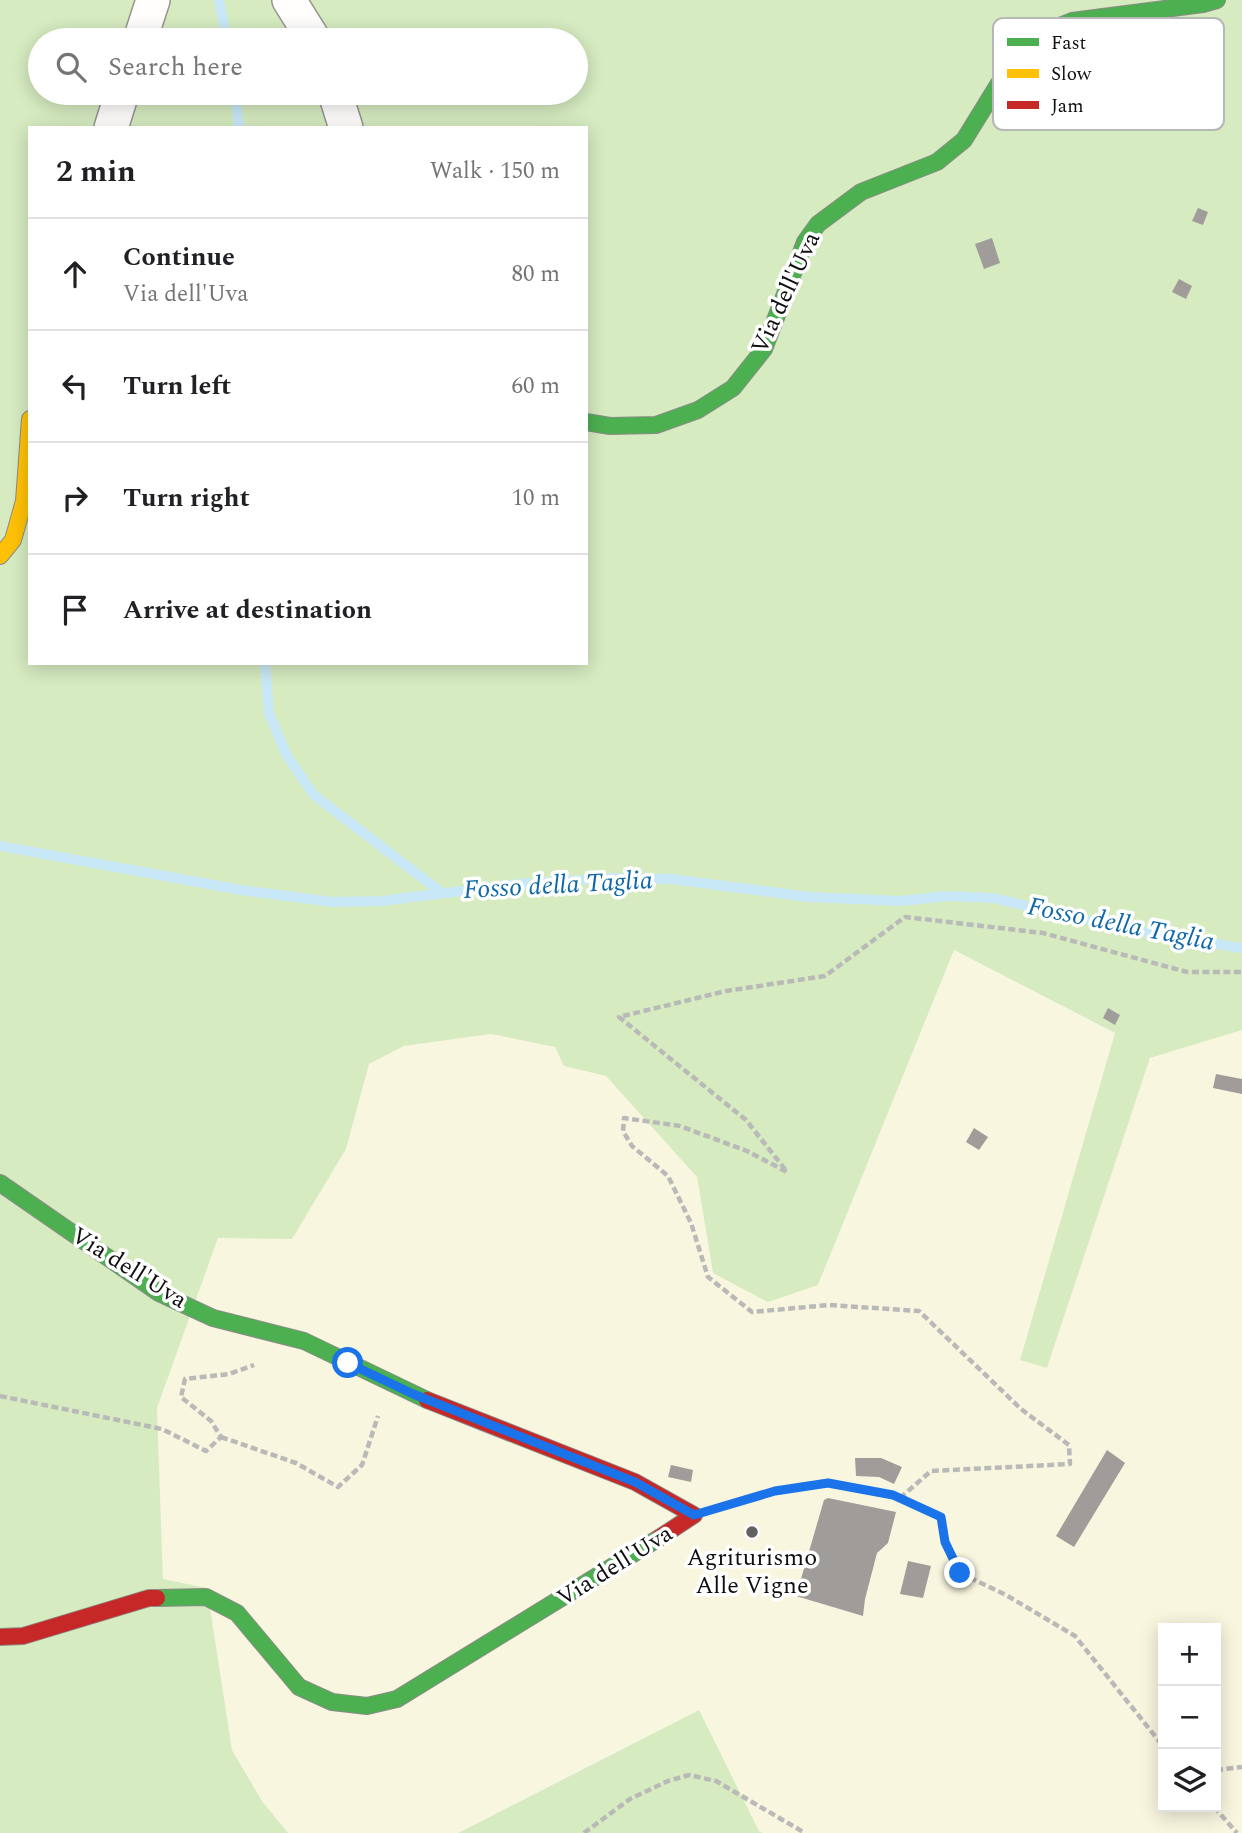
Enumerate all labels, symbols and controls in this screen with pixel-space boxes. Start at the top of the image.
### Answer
legend [993,18,1224,130]
search box [28,28,588,105]
text: Fast [1051,29,1087,58]
text: Search here [108,47,243,87]
icon: search [52,48,90,86]
text: Slow [1051,60,1092,89]
text: Jam [1051,92,1083,121]
text: 2 min [56,149,136,195]
text: Walk · 150 m [430,154,560,189]
street label: Via dell'Uva [742,226,830,360]
text: Continue [123,237,235,277]
icon: ahead [56,255,94,293]
text: 80 m [511,257,560,292]
text: Via dell'Uva [123,277,248,312]
text: Turn left [123,366,231,406]
icon: left [56,367,94,405]
text: 60 m [511,369,560,404]
text: Turn right [123,478,250,518]
icon: right [56,479,94,517]
text: 10 m [511,481,560,516]
text: Arrive at destination [123,590,372,630]
icon: arrive [56,591,94,629]
water label: Fosso della Taglia [462,860,654,910]
water label: Fosso della Taglia [1024,886,1218,962]
street label: Via dell'Uva [64,1218,194,1318]
route start [332,1347,363,1378]
street label: Via dell'Uva [550,1516,680,1616]
marker: Agriturismo Alle Vigne [744,1524,760,1540]
place label: Agriturismo Alle Vigne [687,1540,817,1604]
route end [944,1557,975,1588]
map controls [1158,1623,1221,1812]
button: + [1158,1623,1221,1686]
button: − [1158,1686,1221,1749]
button: layers [1158,1749,1221,1812]

